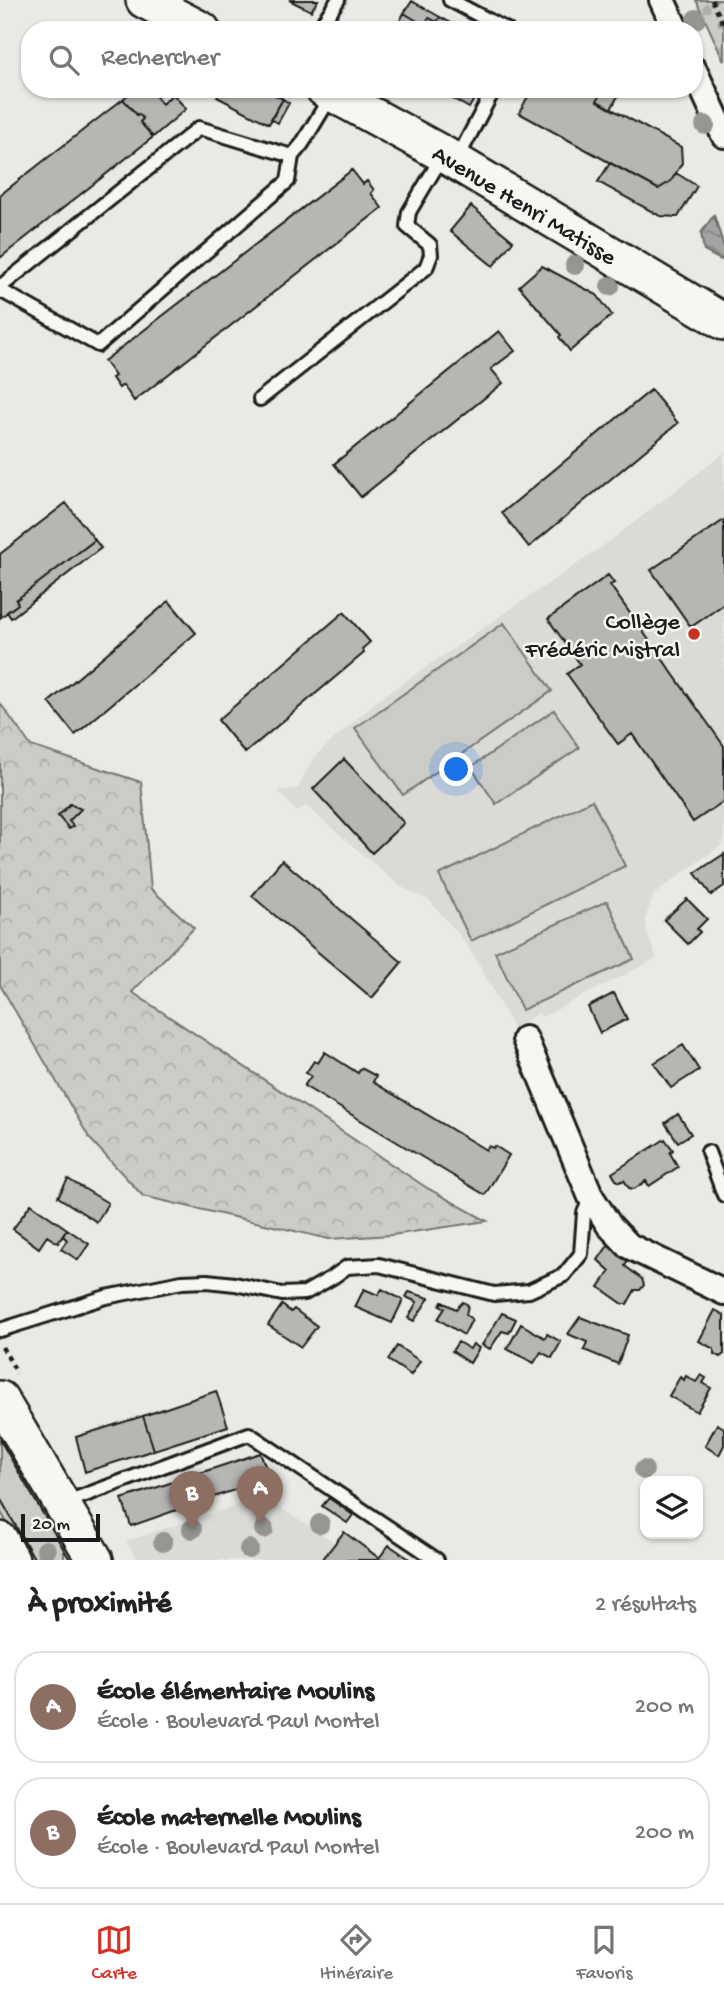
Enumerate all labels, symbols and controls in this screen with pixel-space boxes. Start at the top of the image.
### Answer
search box [21,21,703,98]
icon: search [45,41,83,79]
text: Rechercher [101,44,219,75]
street label: Avenue Henri Matisse [426,141,621,274]
place label: Collège Frédéric Mistral [524,609,681,666]
marker: Collège Frédéric Mistral [686,626,702,642]
your location [439,752,473,786]
pin: A [237,1466,283,1524]
pin: B [169,1471,215,1529]
map controls [640,1476,703,1539]
button: layers [640,1476,703,1539]
scale bar [21,1511,100,1543]
text: 20 m [32,1514,70,1537]
text: À proximité [28,1588,172,1623]
text: 2 résultats [595,1592,696,1619]
text: École élémentaire Moulins [97,1678,374,1709]
text: A [46,1694,60,1721]
text: 200 m [635,1694,694,1721]
text: École · Boulevard Paul Montel [97,1709,379,1736]
text: École maternelle Moulins [97,1804,361,1835]
text: B [47,1820,59,1847]
text: 200 m [635,1820,694,1847]
text: École · Boulevard Paul Montel [97,1835,379,1862]
tab: Carte [92,1921,137,1986]
tab: Itinéraire [320,1921,393,1986]
tab: Favoris [576,1921,632,1986]

